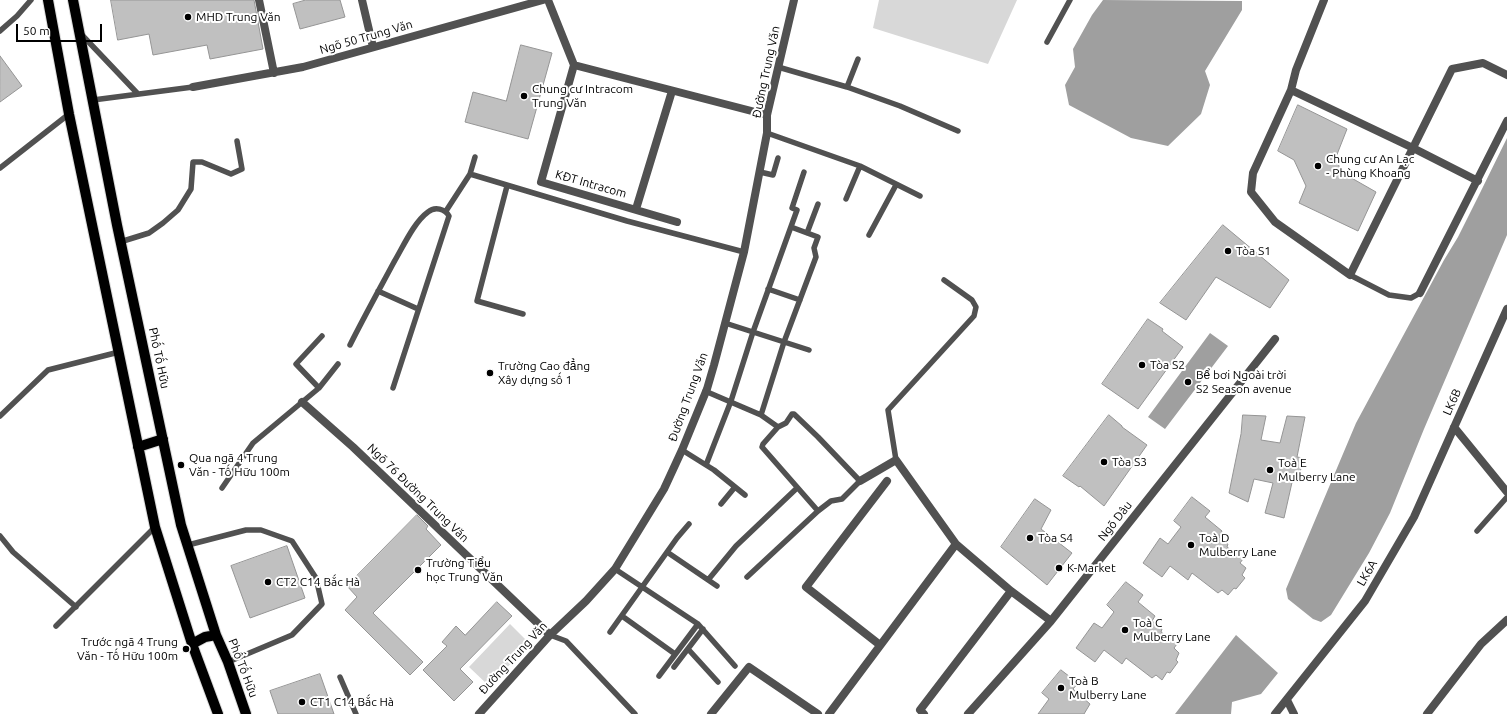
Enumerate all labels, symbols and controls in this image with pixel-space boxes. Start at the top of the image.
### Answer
place label: MHD Trung Văn [196,10,281,24]
marker: MHD Trung Văn [183,12,193,22]
scale bar [18,16,104,42]
street label: Ngõ 50 Trung Văn [318,17,414,57]
text: 50 m [23,24,50,37]
street label: Đường Trung Văn [749,25,783,119]
place label: Chung cư Intracom Trung Văn [532,82,633,110]
marker: Chung cư Intracom Trung Văn [519,91,529,101]
place label: Chung cư An Lạc - Phùng Khoang [1326,152,1414,180]
marker: Chung cư An Lạc - Phùng Khoang [1313,161,1323,171]
street label: KĐT Intracom [554,167,628,201]
place label: Tòa S1 [1236,244,1271,258]
marker: Tòa S1 [1223,246,1233,256]
street label: Phố Tố Hữu [146,326,172,390]
street label: Đường Trung Văn [665,350,711,444]
place label: Tòa S2 [1150,358,1185,372]
place label: Trường Cao đẳng Xây dựng số 1 [498,359,590,387]
marker: Tòa S2 [1137,360,1147,370]
marker: Trường Cao đẳng Xây dựng số 1 [485,368,495,378]
place label: Bể bơi Ngoài trời S2 Season avenue [1196,368,1292,396]
marker: Bể bơi Ngoài trời S2 Season avenue [1183,377,1193,387]
street label: LK6B [1440,386,1464,418]
street label: Ngõ 76 Đường Trung Văn [364,441,472,545]
place label: Qua ngã 4 Trung Văn - Tố Hữu 100m [189,451,290,479]
place label: Tòa S3 [1112,455,1147,469]
place label: Toà E Mulberry Lane [1278,456,1356,484]
marker: Tòa S3 [1099,457,1109,467]
marker: Qua ngã 4 Trung Văn - Tố Hữu 100m [176,460,186,470]
marker: Toà E Mulberry Lane [1265,465,1275,475]
street label: Ngõ Dâu [1095,498,1135,544]
place label: Tòa S4 [1038,531,1073,545]
place label: Toà D Mulberry Lane [1199,531,1277,559]
marker: Tòa S4 [1025,533,1035,543]
marker: Toà D Mulberry Lane [1186,540,1196,550]
place label: Trường Tiểu học Trung Văn [426,556,503,584]
street label: LK6A [1354,557,1380,589]
place label: K-Market [1067,561,1116,575]
marker: K-Market [1054,563,1064,573]
marker: Trường Tiểu học Trung Văn [413,565,423,575]
place label: CT2 C14 Bắc Hà [276,575,360,589]
marker: CT2 C14 Bắc Hà [263,577,273,587]
place label: Toà C Mulberry Lane [1133,616,1211,644]
street label: Đường Trung Văn [476,619,550,697]
marker: Toà C Mulberry Lane [1120,625,1130,635]
place label: Trước ngã 4 Trung Văn - Tố Hữu 100m [77,635,178,663]
street label: Phố Tố Hữu [225,637,261,699]
marker: Trước ngã 4 Trung Văn - Tố Hữu 100m [181,644,191,654]
place label: Toà B Mulberry Lane [1069,674,1147,702]
marker: Toà B Mulberry Lane [1056,683,1066,693]
place label: CT1 C14 Bắc Hà [310,695,394,709]
marker: CT1 C14 Bắc Hà [297,697,307,707]

